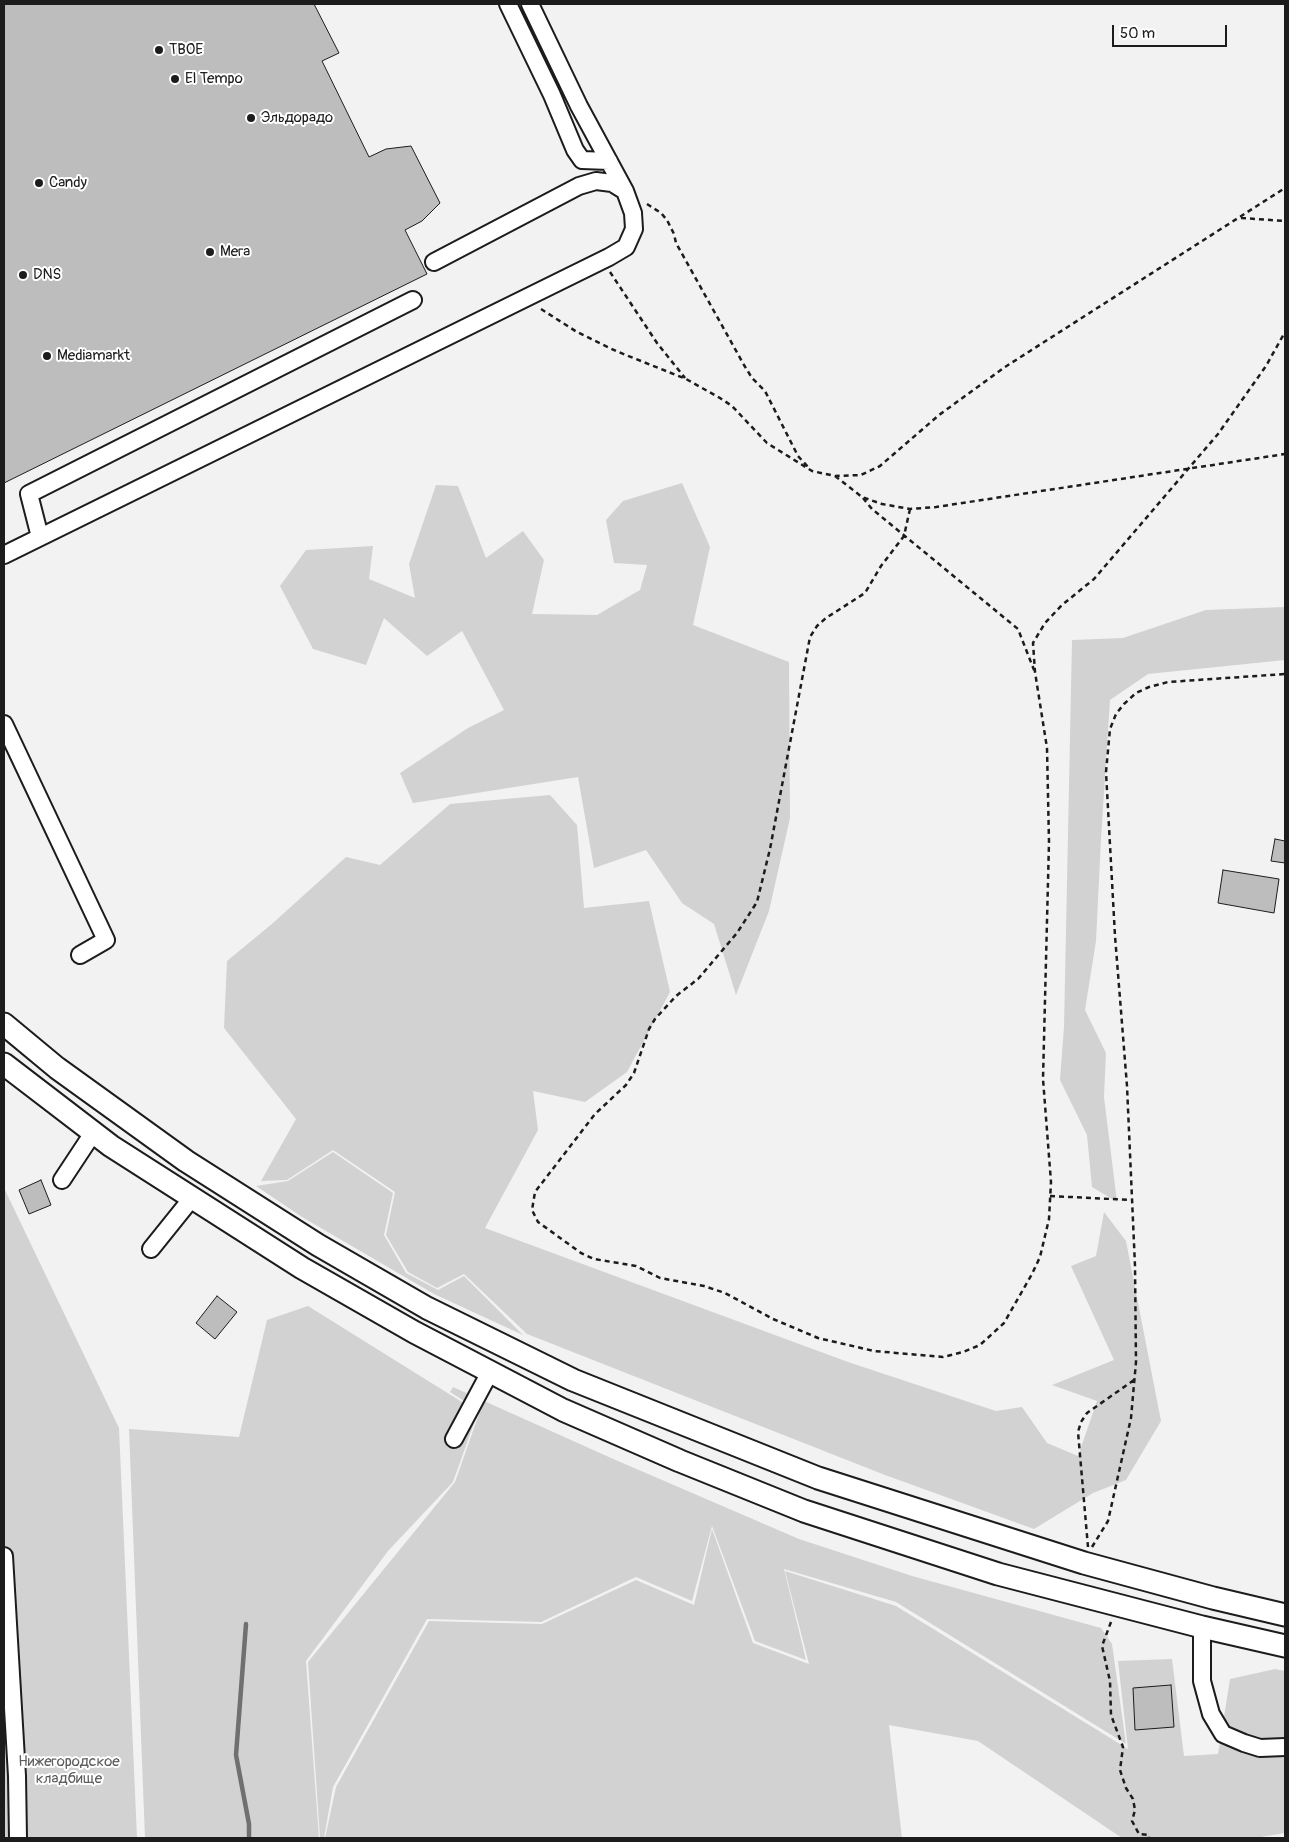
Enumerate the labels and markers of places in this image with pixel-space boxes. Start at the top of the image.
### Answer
place label: ТВОЕ [169,41,203,59]
marker: ТВОЕ [153,44,165,56]
place label: El Tempo [185,70,243,88]
marker: El Tempo [169,73,181,85]
place label: Эльдорадо [261,109,333,127]
marker: Эльдорадо [245,112,257,124]
place label: Candy [49,174,87,192]
marker: Candy [33,177,45,189]
place label: Мега [220,243,250,261]
marker: Мега [204,246,216,258]
place label: DNS [33,266,61,284]
marker: DNS [17,269,29,281]
place label: Mediamarkt [57,347,130,365]
marker: Mediamarkt [41,350,53,362]

